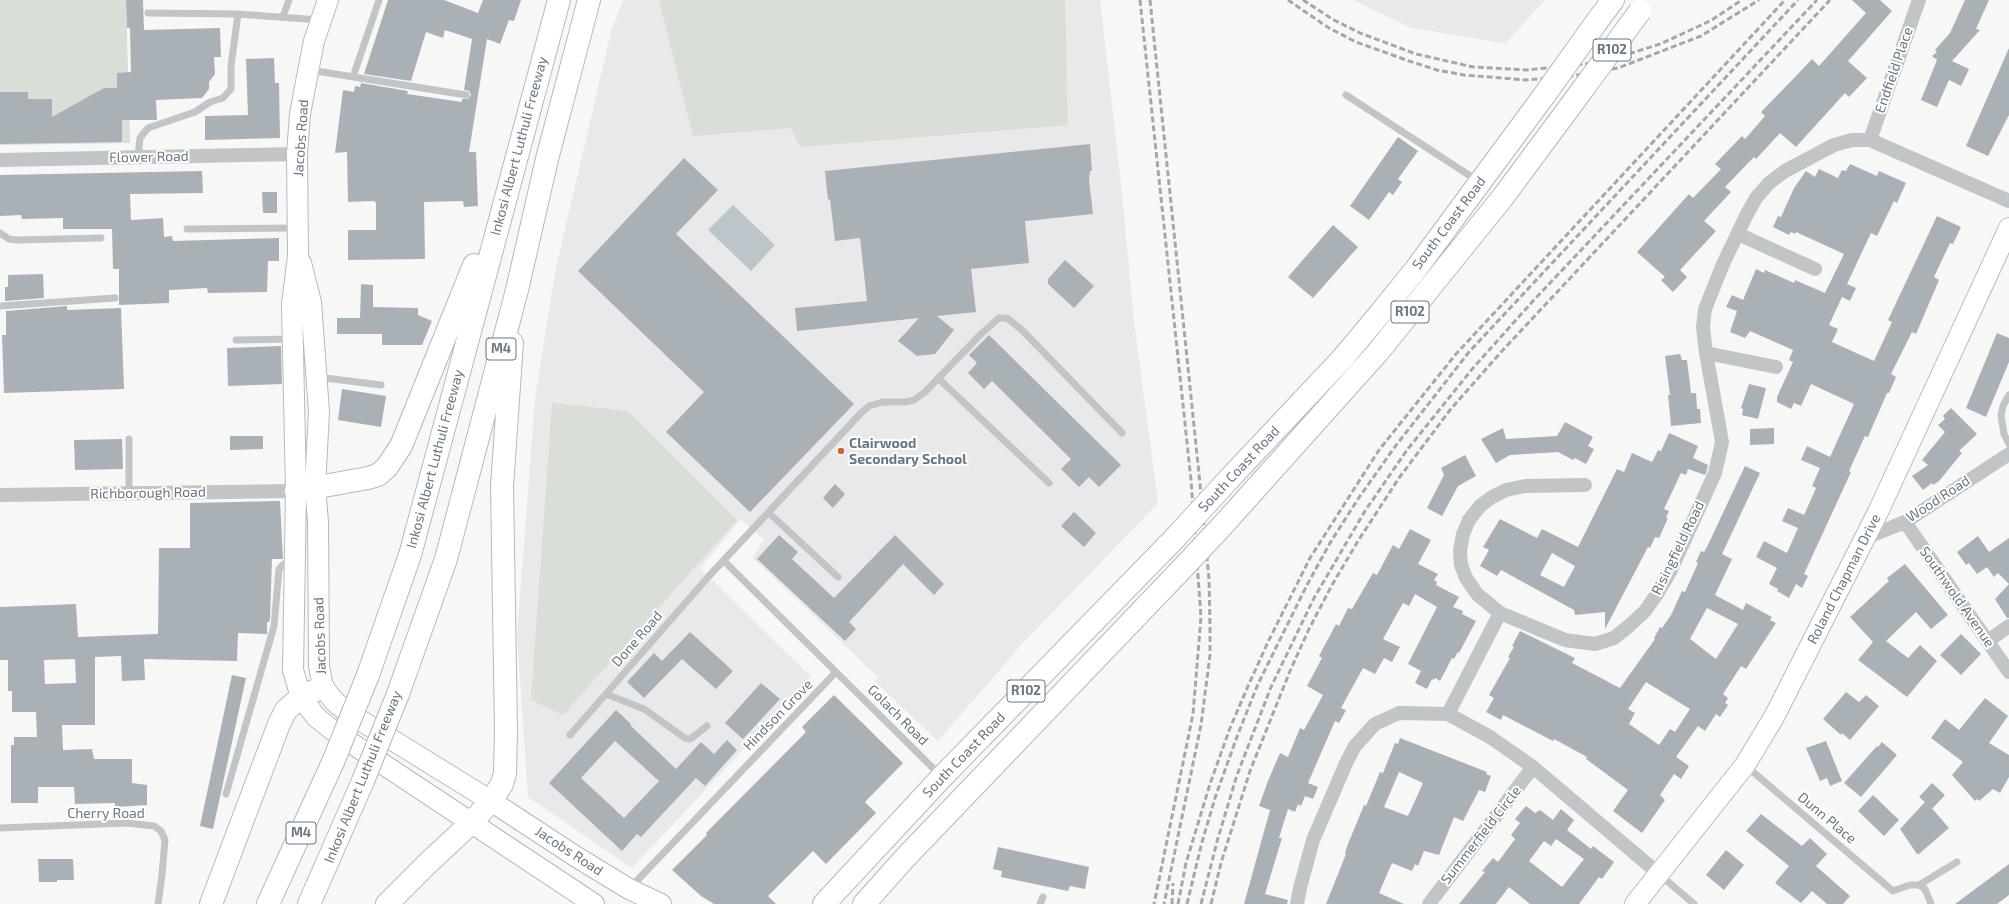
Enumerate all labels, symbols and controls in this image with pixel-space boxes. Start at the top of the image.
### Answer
street label: Endfield Place [1871,25,1917,115]
road number: R102 [1593,39,1631,61]
street label: Inkosi Albert Luthuli Freeway [487,55,551,237]
street label: Jacobs Road [290,99,312,177]
street label: Flower Road [109,148,189,166]
street label: South Coast Road [1409,173,1489,273]
road number: R102 [1391,301,1429,323]
road number: M4 [486,338,516,360]
street label: Inkosi Albert Luthuli Freeway [403,368,467,550]
street label: South Coast Road [1195,422,1283,516]
place label: Clairwood Secondary School [849,435,967,468]
marker: Clairwood Secondary School [836,446,846,456]
street label: Wood Road [1903,472,1973,526]
street label: Richborough Road [90,484,206,502]
street label: Risingfield Road [1648,498,1708,598]
street label: Roland Chapman Drive [1804,511,1884,647]
street label: Southwold Avenue [1916,543,1998,651]
street label: Jacobs Road [310,597,330,675]
street label: Done Road [608,608,666,670]
street label: Hindson Grove [740,676,816,754]
road number: R102 [1007,680,1045,702]
street label: Golach Road [864,681,932,749]
street label: Inkosi Albert Luthuli Freeway [321,688,405,866]
street label: South Coast Road [919,709,1009,801]
street label: Summerfield Circle [1437,782,1525,888]
street label: Dunn Place [1794,789,1860,847]
street label: Cherry Road [67,805,145,821]
road number: M4 [286,822,316,844]
street label: Jacobs Road [532,823,606,879]

